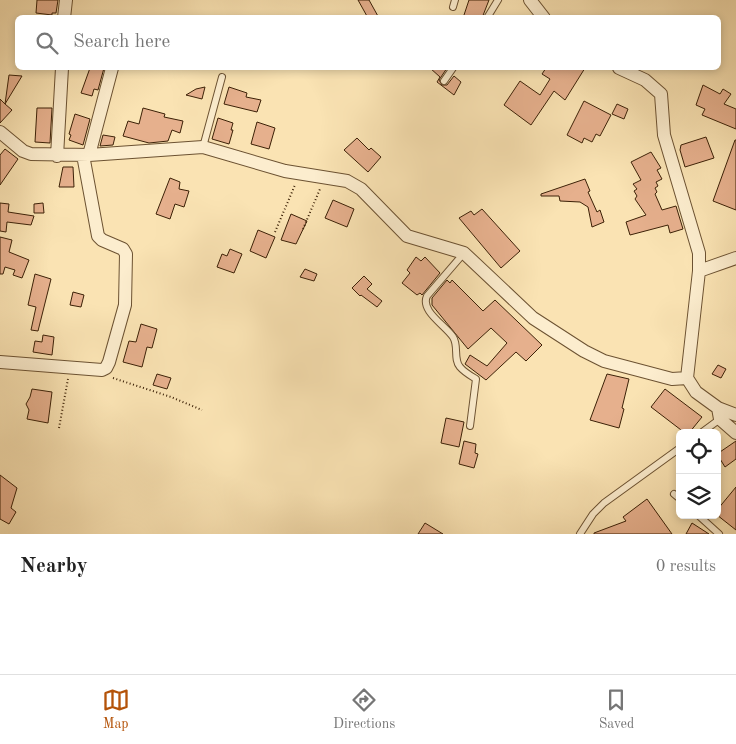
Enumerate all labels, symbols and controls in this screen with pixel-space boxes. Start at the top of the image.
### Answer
search box [15,15,721,70]
icon: search [33,29,61,57]
text: Search here [73,33,170,52]
map controls [676,429,721,519]
button: locate [676,429,721,474]
button: layers [676,474,721,519]
text: Nearby [20,556,88,577]
text: 0 results [656,559,716,575]
tab: Map [102,686,130,733]
tab: Directions [333,686,395,733]
tab: Saved [599,686,634,733]

